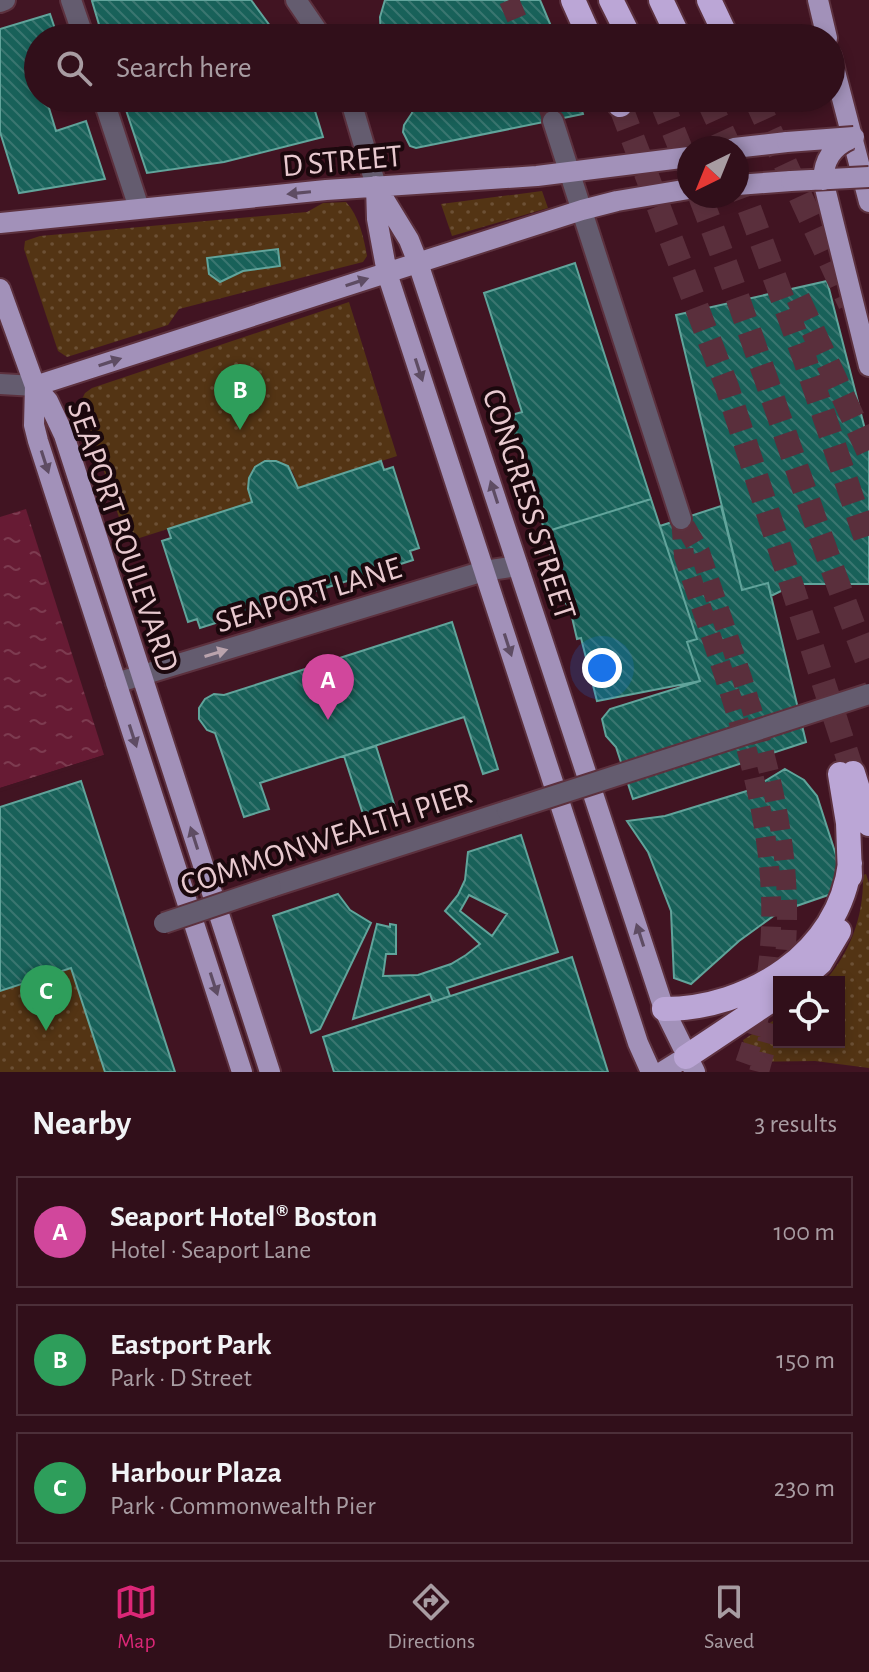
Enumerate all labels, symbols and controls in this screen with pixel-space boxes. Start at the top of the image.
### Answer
search box [24,24,845,112]
icon: search [52,46,96,90]
text: Search here [116,53,252,83]
north arrow [677,136,749,208]
street label: D STREET [281,140,404,182]
one-way arrow [286,187,311,200]
one-way arrow [345,275,369,288]
one-way arrow [98,355,122,368]
one-way arrow [413,358,425,382]
pin: B [214,364,266,430]
street label: CONGRESS STREET [477,385,582,624]
street label: SEAPORT BOULEVARD [62,397,184,676]
one-way arrow [39,451,51,475]
one-way arrow [487,479,499,503]
street label: SEAPORT LANE [212,551,405,638]
one-way arrow [502,634,515,658]
one-way arrow [205,646,229,659]
your location [582,648,622,688]
pin: A [302,654,354,720]
one-way arrow [128,725,140,749]
street label: COMMONWEALTH PIER [177,777,476,901]
one-way arrow [188,826,200,850]
one-way arrow [633,923,646,947]
pin: C [20,965,72,1031]
one-way arrow [208,972,220,996]
map controls [773,976,845,1048]
button: locate [773,976,845,1048]
text: Nearby [32,1107,131,1141]
text: 3 results [754,1111,837,1137]
text: Seaport Hotel® Boston [110,1202,377,1232]
text: A [52,1219,68,1245]
text: 100 m [774,1219,835,1245]
text: Hotel · Seaport Lane [110,1237,311,1263]
text: Eastport Park [110,1330,271,1360]
text: B [52,1347,68,1373]
text: 150 m [776,1347,835,1373]
text: Park · D Street [110,1365,252,1391]
text: Harbour Plaza [110,1458,282,1488]
text: C [53,1475,67,1501]
text: 230 m [774,1475,835,1501]
text: Park · Commonwealth Pier [110,1493,376,1519]
tab: Map [114,1580,158,1654]
tab: Directions [387,1580,475,1654]
tab: Saved [704,1580,754,1654]

